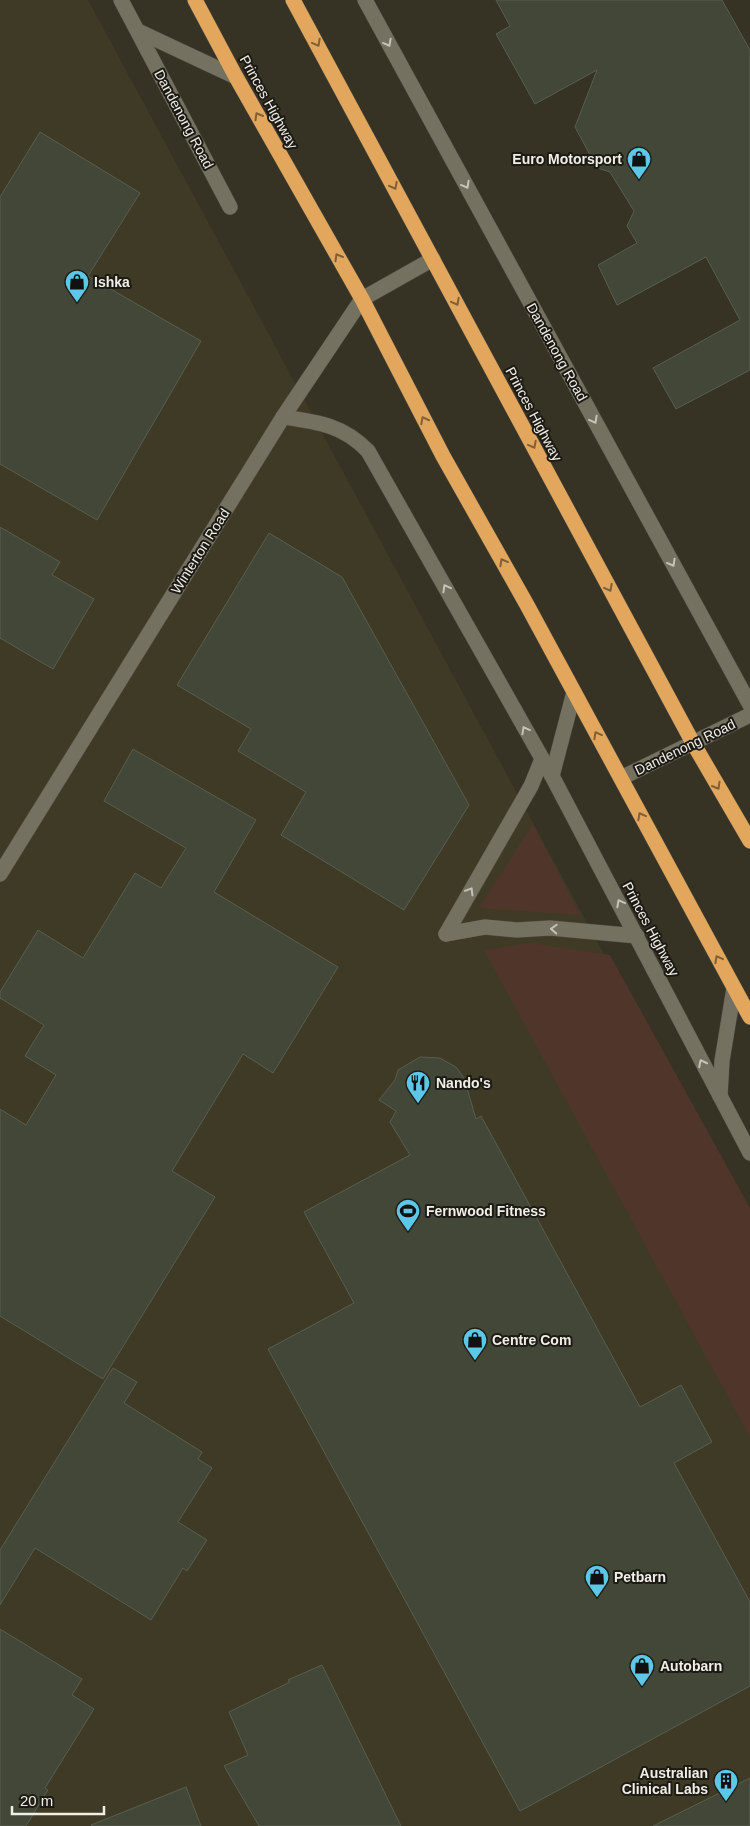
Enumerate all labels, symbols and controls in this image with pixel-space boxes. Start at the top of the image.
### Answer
one-way arrow [382,37,392,46]
one-way arrow [310,38,320,47]
street label: Princes Highway [237,53,301,151]
street label: Dandenong Road [151,67,217,171]
one-way arrow [254,112,264,121]
shop icon: Euro Motorsport [626,146,652,180]
place label: Euro Motorsport [512,151,622,167]
one-way arrow [460,180,470,189]
one-way arrow [387,181,397,190]
one-way arrow [334,253,344,262]
shop icon: Ishka [64,269,90,303]
place label: Ishka [94,274,130,290]
one-way arrow [450,296,460,305]
street label: Dandenong Road [523,300,591,404]
street label: Princes Highway [502,364,566,464]
one-way arrow [588,415,598,424]
one-way arrow [420,416,430,425]
one-way arrow [526,439,536,448]
street label: Winterton Road [167,506,233,596]
one-way arrow [666,557,676,566]
one-way arrow [499,559,509,568]
one-way arrow [603,583,613,592]
one-way arrow [442,585,452,594]
street label: Dandenong Road [632,716,738,778]
one-way arrow [522,726,532,735]
one-way arrow [593,732,603,741]
one-way arrow [711,780,721,789]
one-way arrow [637,812,647,821]
street label: Princes Highway [619,879,683,979]
one-way arrow [464,888,474,897]
one-way arrow [616,900,626,909]
one-way arrow [550,924,558,935]
one-way arrow [714,955,724,964]
one-way arrow [698,1060,708,1069]
restaurant icon: Nando's [405,1070,431,1104]
place label: Nando's [436,1075,491,1091]
sports icon: Fernwood Fitness [395,1198,421,1232]
place label: Fernwood Fitness [426,1203,546,1219]
shop icon: Centre Com [462,1327,488,1361]
place label: Centre Com [492,1332,571,1348]
shop icon: Petbarn [584,1564,610,1598]
place label: Petbarn [614,1569,666,1585]
shop icon: Autobarn [629,1653,655,1687]
place label: Autobarn [660,1658,722,1674]
place label: Australian Clinical Labs [622,1765,708,1797]
building icon: Australian Clinical Labs [713,1768,739,1802]
scale bar [12,1784,105,1816]
text: 20 m [20,1792,53,1809]

